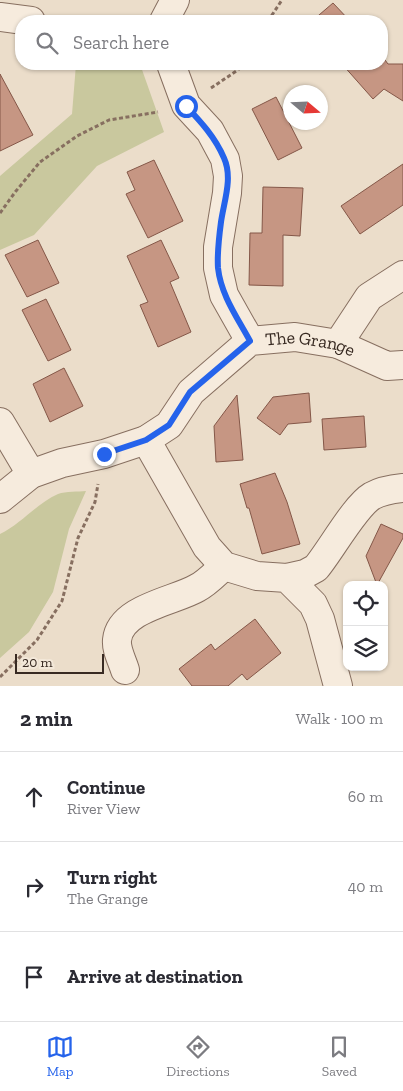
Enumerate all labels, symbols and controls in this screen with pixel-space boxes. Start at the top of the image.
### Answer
search box [15,15,388,70]
icon: search [33,29,61,57]
text: Search here [73,31,169,54]
north arrow [283,85,328,130]
route start [175,95,198,118]
street label: The Grange [264,326,359,361]
route end [93,443,116,466]
map controls [343,581,388,671]
button: locate [343,581,388,626]
button: layers [343,626,388,671]
scale bar [15,651,104,674]
text: 20 m [22,654,53,671]
text: 2 min [20,706,72,731]
text: Walk · 100 m [296,709,383,728]
text: Continue [67,776,145,799]
icon: ahead [20,783,48,811]
text: 60 m [348,787,383,806]
text: River View [67,799,140,818]
text: Turn right [67,866,157,889]
icon: right [20,873,48,901]
text: 40 m [348,877,383,896]
text: The Grange [67,889,148,908]
icon: arrive [20,963,48,991]
text: Arrive at destination [67,965,243,988]
tab: Map [46,1033,74,1080]
tab: Directions [166,1033,230,1080]
tab: Saved [322,1033,357,1080]

